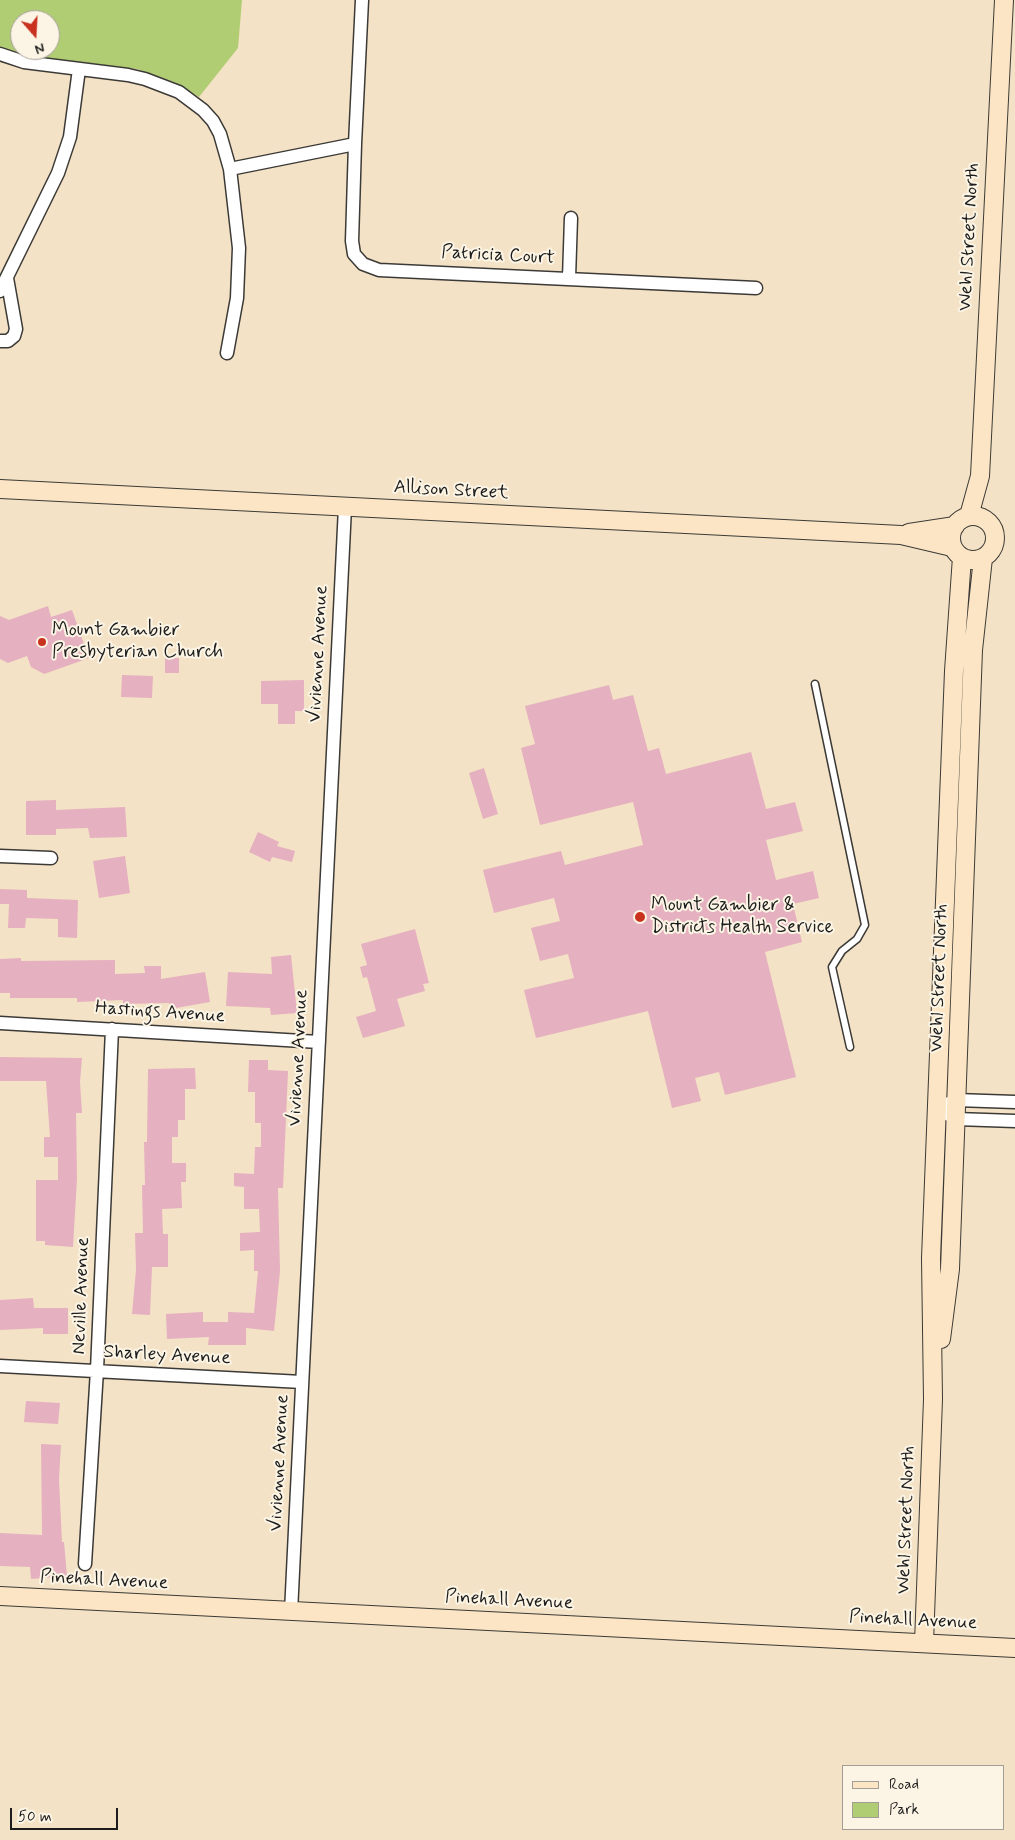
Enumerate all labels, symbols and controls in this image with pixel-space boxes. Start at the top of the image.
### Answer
north arrow [10,10,60,60]
text: N [32,38,47,58]
street label: Wehl Street North [955,162,985,312]
street label: Patricia Court [441,242,555,270]
street label: Allison Street [393,477,509,505]
street label: Vivienne Avenue [304,585,334,723]
place label: Mount Gambier Presbyterian Church [52,620,223,664]
marker: Mount Gambier Presbyterian Church [36,636,48,648]
place label: Mount Gambier & Districts Health Service [651,895,833,939]
street label: Wehl Street North [926,904,954,1052]
marker: Mount Gambier & Districts Health Service [633,910,647,924]
street label: Vivienne Avenue [284,989,314,1127]
street label: Hastings Avenue [94,997,226,1029]
street label: Neville Avenue [69,1237,95,1355]
street label: Sharley Avenue [103,1341,231,1371]
street label: Vivienne Avenue [265,1394,295,1532]
street label: Wehl Street North [893,1446,921,1594]
street label: Pinehall Avenue [39,1566,169,1596]
street label: Pinehall Avenue [444,1586,574,1616]
street label: Pinehall Avenue [848,1606,978,1636]
legend [842,1765,1005,1830]
text: Road [889,1775,919,1795]
scale bar [12,1798,120,1830]
text: Park [889,1800,919,1820]
text: 50 m [18,1807,52,1827]

